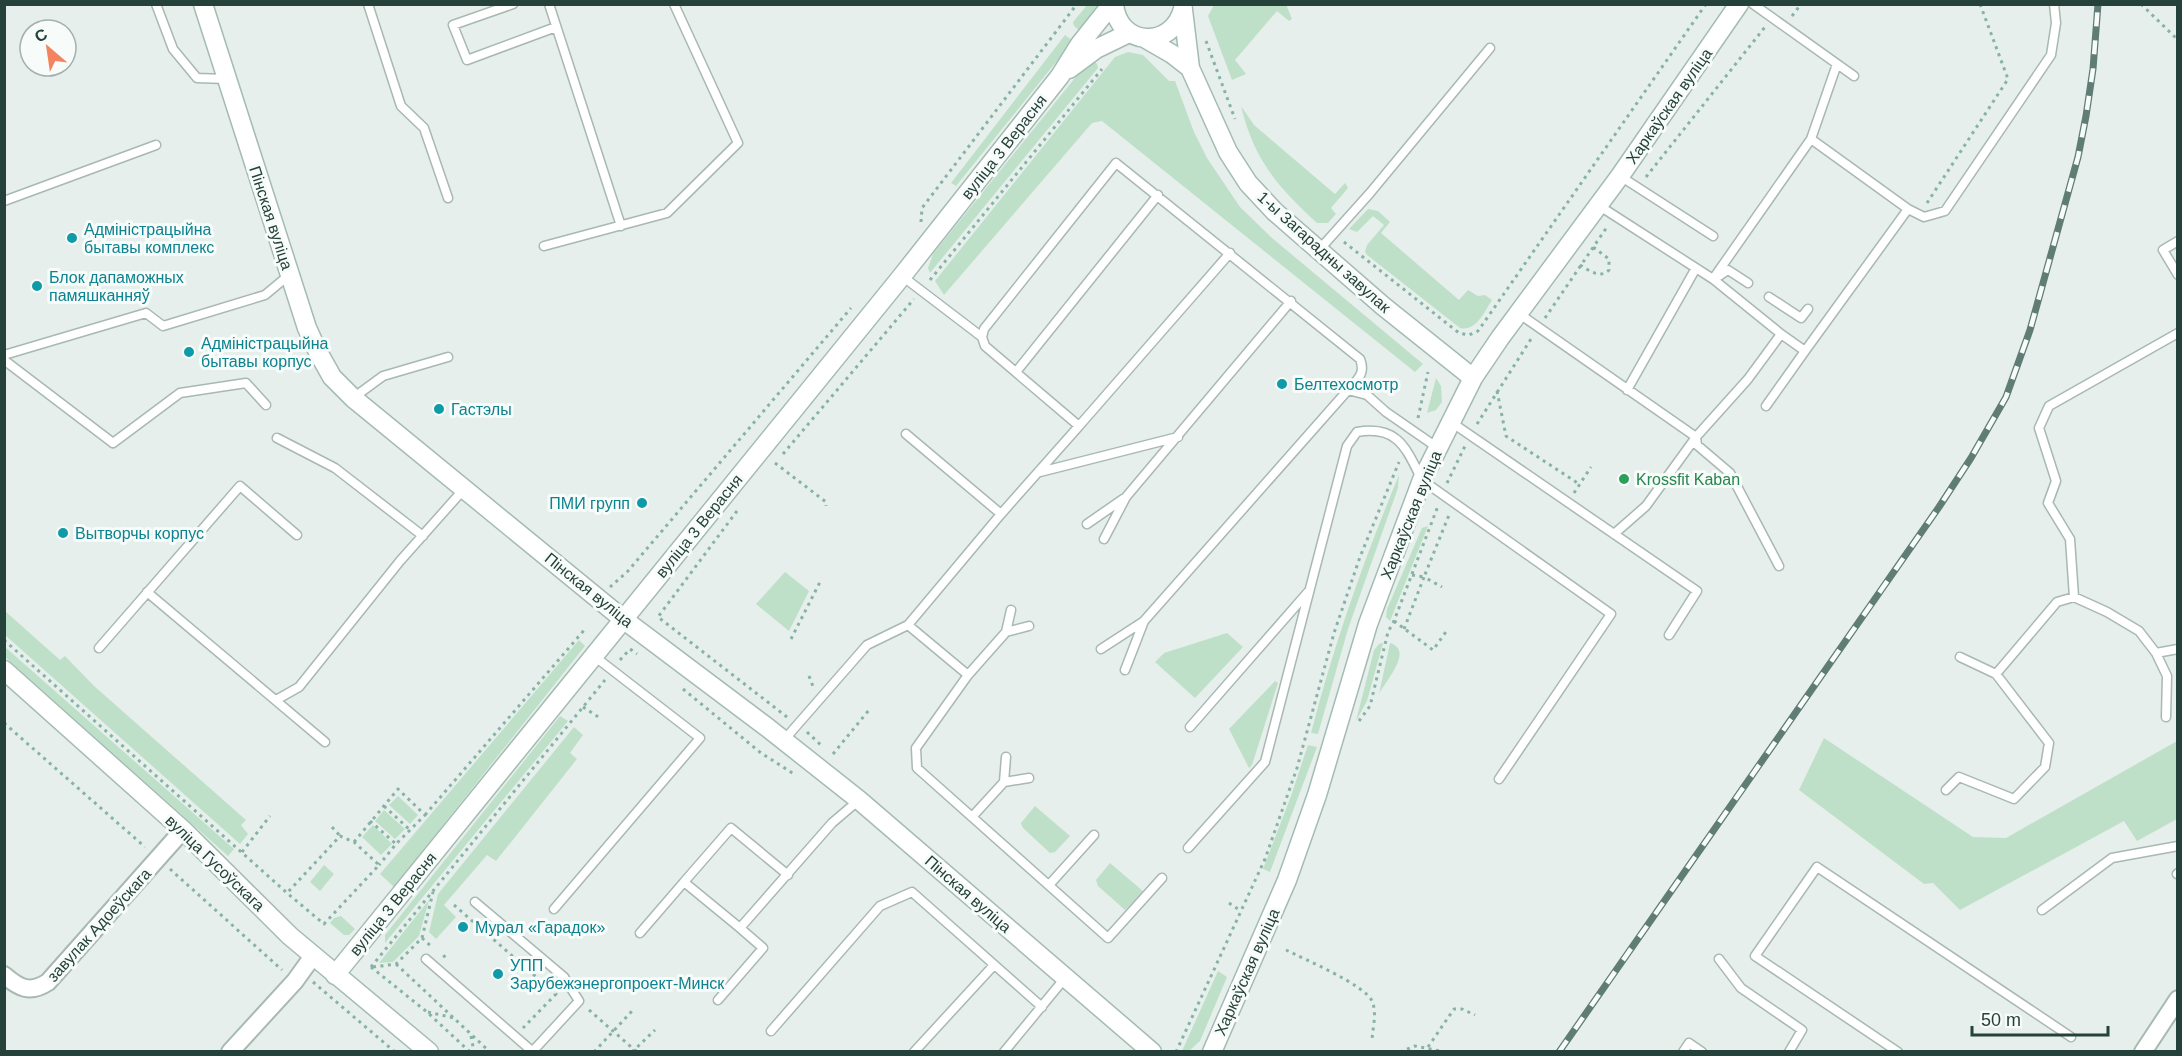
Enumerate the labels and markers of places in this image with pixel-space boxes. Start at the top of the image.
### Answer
place label: Адміністрацыйна бытавы комплекс [84,221,214,256]
marker: Адміністрацыйна бытавы комплекс [65,231,79,245]
place label: Блок дапаможных памяшканняў [49,269,184,304]
marker: Блок дапаможных памяшканняў [30,279,44,293]
place label: Адміністрацыйна бытавы корпус [201,335,329,370]
marker: Адміністрацыйна бытавы корпус [182,345,196,359]
place label: Белтехосмотр [1294,376,1398,393]
marker: Белтехосмотр [1275,377,1289,391]
place label: Гастэлы [451,401,512,418]
marker: Гастэлы [432,402,446,416]
place label: Krossfit Kaban [1636,471,1740,488]
marker: Krossfit Kaban [1617,472,1631,486]
place label: ПМИ групп [549,495,630,512]
marker: ПМИ групп [635,496,649,510]
place label: Вытворчы корпус [75,525,204,542]
marker: Вытворчы корпус [56,526,70,540]
place label: Мурал «Гарадок» [475,919,606,936]
marker: Мурал «Гарадок» [456,920,470,934]
place label: УПП Зарубежэнергопроект-Минск [510,957,725,992]
marker: УПП Зарубежэнергопроект-Минск [491,967,505,981]

